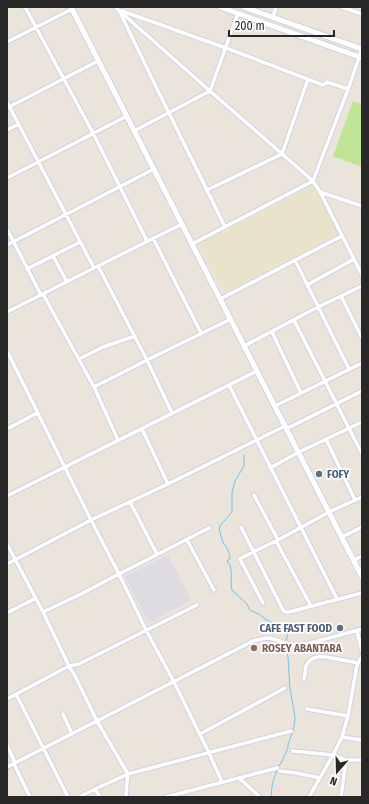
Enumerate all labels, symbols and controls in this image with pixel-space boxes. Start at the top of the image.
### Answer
scale bar [229,12,334,38]
text: 200 m [235,19,265,33]
place label: FOFY [327,468,350,481]
marker: FOFY [314,469,324,479]
place label: CAFE FAST FOOD [259,622,332,635]
marker: CAFE FAST FOOD [335,623,345,633]
place label: ROSEY ABANTARA [262,642,343,655]
marker: ROSEY ABANTARA [249,643,259,653]
north arrow [317,752,357,792]
text: N [328,774,339,788]

